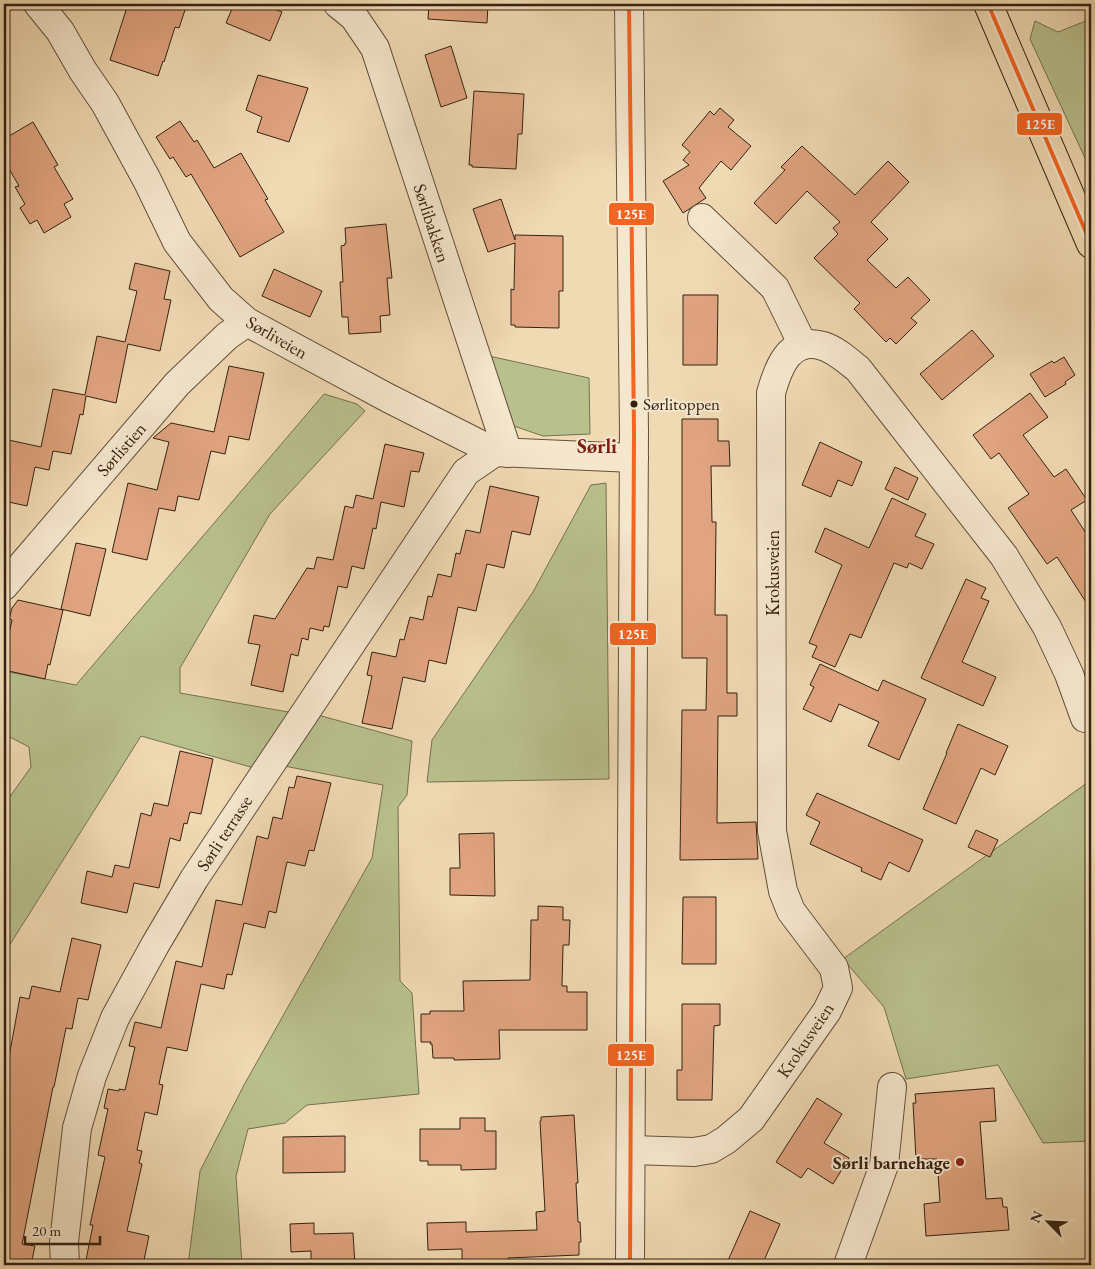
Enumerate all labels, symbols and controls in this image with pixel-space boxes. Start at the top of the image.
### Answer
line badge: 125E [1016,112,1063,136]
text: 125E [1025,115,1055,133]
street label: Sørlibakken [408,181,456,266]
line badge: 125E [608,202,655,226]
text: 125E [616,205,646,223]
street label: Sørliveien [242,310,312,364]
place label: Sørlitoppen [643,393,720,415]
marker: Sørlitoppen [629,399,639,409]
street label: Sørlistien [91,417,151,481]
district label: Sørli [577,433,617,459]
street label: Krokusveien [761,529,784,616]
line badge: 125E [609,622,657,646]
text: 125E [618,625,648,643]
street label: Sørli terrasse [191,791,257,875]
street label: Krokusveien [771,997,839,1082]
line badge: 125E [607,1043,655,1067]
text: 125E [616,1046,646,1064]
place label: Sørli barnehage [833,1151,950,1174]
marker: Sørli barnehage [954,1156,966,1168]
north arrow [1022,1196,1072,1246]
text: N [1026,1207,1047,1226]
scale bar [25,1214,100,1246]
text: 20 m [32,1221,61,1240]

